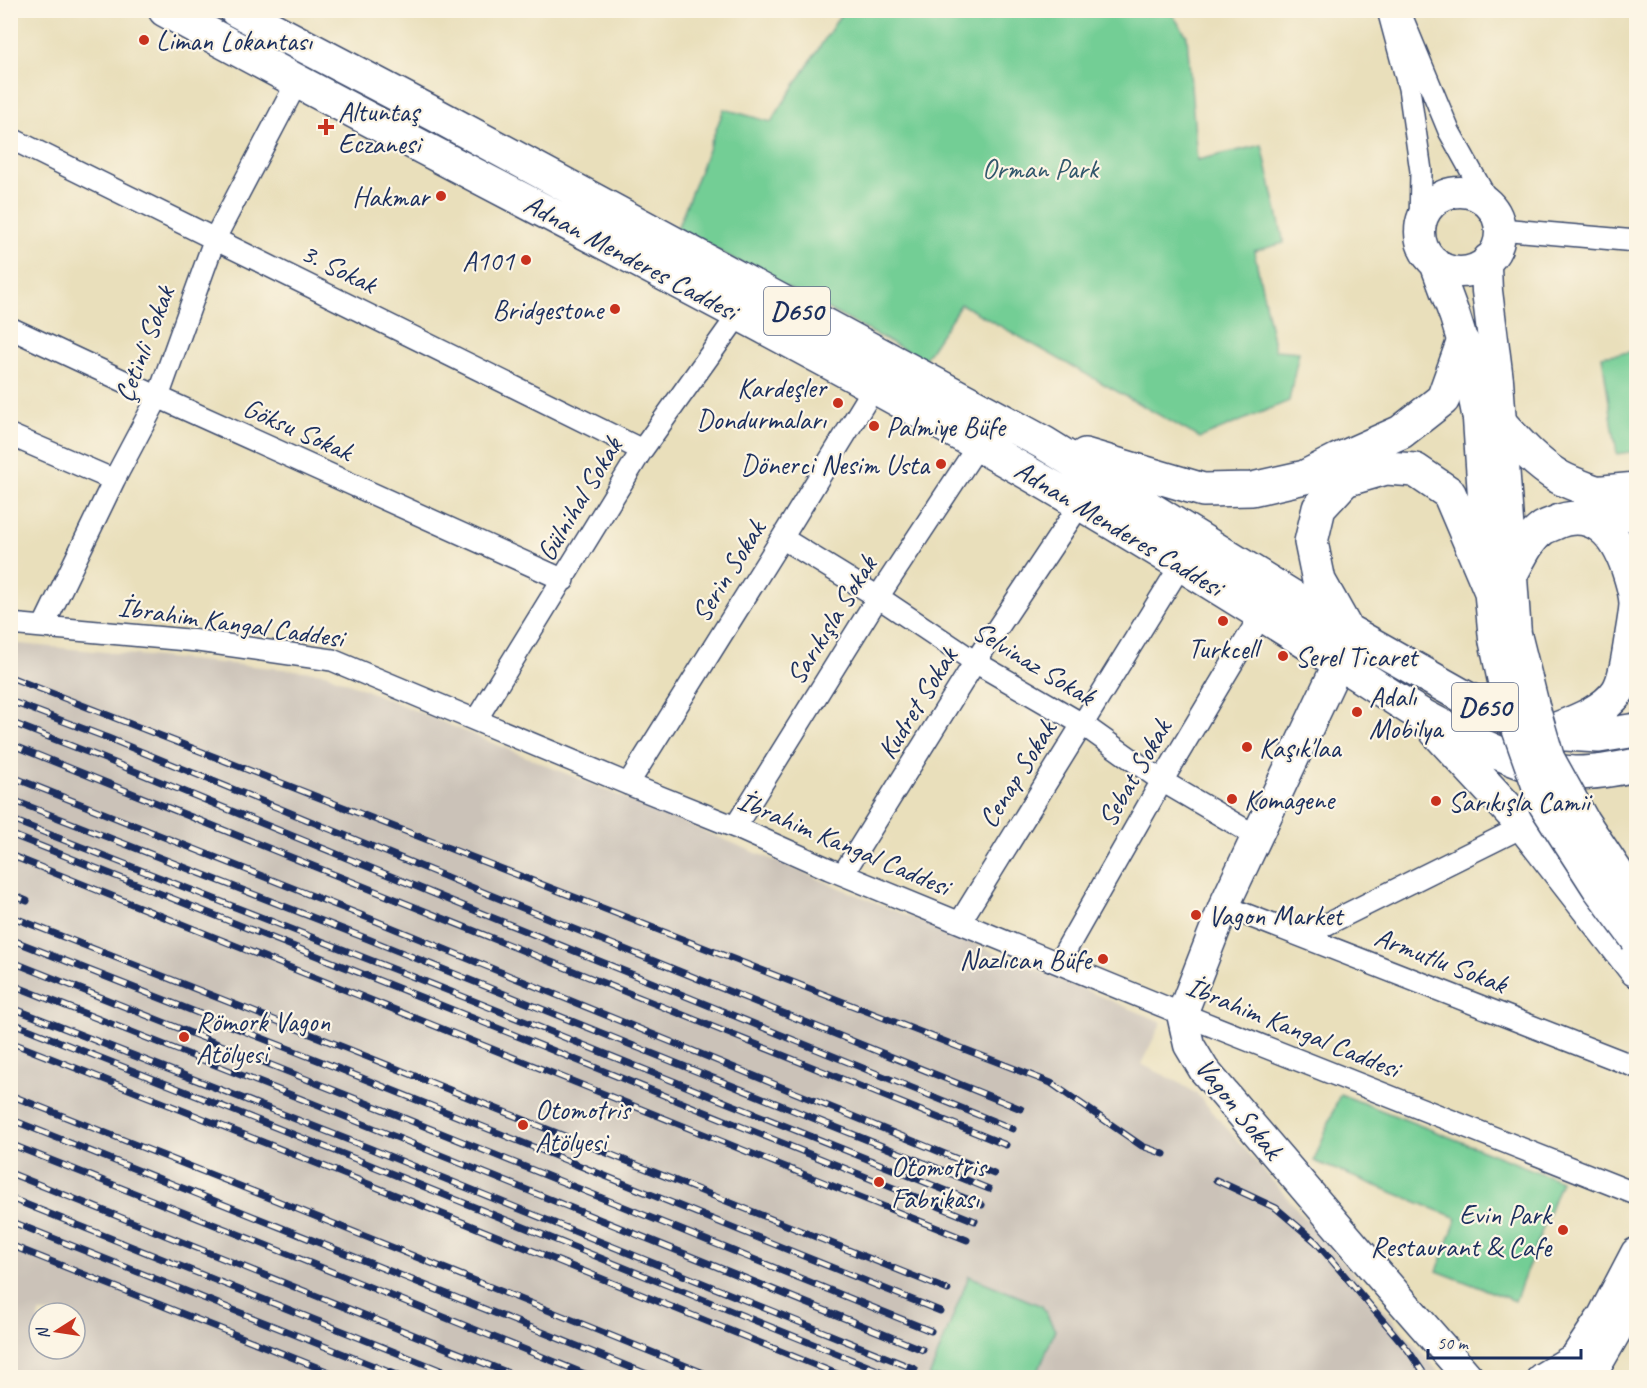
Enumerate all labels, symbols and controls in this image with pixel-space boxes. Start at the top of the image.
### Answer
place label: Liman Lokantası [156,23,314,58]
marker: Liman Lokantası [137,33,151,47]
place label: Altuntaş Eczanesi [338,94,424,161]
marker: Altuntaş Eczanesi [319,120,333,134]
park label: Orman Park [982,151,1100,186]
place label: Hakmar [352,179,431,214]
street label: Adnan Menderes Caddesi [518,186,747,330]
marker: Hakmar [434,189,448,203]
street label: 3. Sokak [295,235,384,302]
place label: A101 [462,243,515,278]
marker: A101 [519,253,533,267]
street label: Çetinli Sokak [106,279,184,407]
road number: D650 [764,287,830,335]
place label: Bridgestone [493,292,605,327]
marker: Bridgestone [608,302,622,316]
place label: Kardeşler Dondurmaları [696,370,828,437]
street label: Göksu Sokak [238,389,361,470]
marker: Kardeşler Dondurmaları [831,396,845,410]
place label: Palmiye Büfe [886,409,1007,444]
marker: Palmiye Büfe [867,419,881,433]
street label: Gülnihal Sokak [528,429,630,567]
place label: Dönerci Nesim Usta [741,447,931,482]
street label: Adnan Menderes Caddesi [1008,452,1233,606]
marker: Dönerci Nesim Usta [934,457,948,471]
street label: Serin Sokak [683,511,774,628]
street label: Sarıkışla Sokak [778,548,885,691]
street label: İbrahim Kangal Caddesi [116,589,350,656]
street label: Selvinaz Sokak [967,613,1103,714]
marker: Turkcell [1216,614,1230,628]
place label: Turkcell [1188,631,1263,666]
street label: Kudret Sokak [869,639,966,765]
place label: Serel Ticaret [1295,639,1420,674]
marker: Serel Ticaret [1276,649,1290,663]
place label: Adalı Mobilya [1369,679,1445,746]
road number: D650 [1452,683,1518,731]
marker: Adalı Mobilya [1350,705,1364,719]
street label: Sebat Sokak [1089,711,1180,833]
street label: Cenap Sokak [970,712,1065,834]
place label: Kaşık'laa [1259,730,1342,765]
marker: Kaşık'laa [1240,740,1254,754]
place label: Komagene [1244,782,1336,817]
street label: İbrahim Kangal Caddesi [733,783,959,905]
place label: Sarıkışla Camii [1448,784,1593,819]
marker: Komagene [1225,792,1239,806]
marker: Sarıkışla Camii [1429,794,1443,808]
place label: Vagon Market [1208,898,1345,933]
marker: Vagon Market [1189,908,1203,922]
street label: Armutlu Sokak [1370,919,1514,1002]
place label: Nazlıcan Büfe [959,942,1093,977]
marker: Nazlıcan Büfe [1096,952,1110,966]
street label: İbrahim Kangal Caddesi [1181,968,1408,1087]
place label: Römork Vagon Atölyesi [196,1004,330,1071]
marker: Römork Vagon Atölyesi [177,1030,191,1044]
street label: Vagon Sokak [1188,1050,1292,1168]
place label: Otomotris Atölyesi [535,1092,632,1159]
marker: Otomotris Atölyesi [516,1118,530,1132]
place label: Otomotris Fabrikası [891,1149,988,1216]
marker: Otomotris Fabrikası [872,1175,886,1189]
place label: Evin Park Restaurant & Cafe [1371,1197,1554,1264]
marker: Evin Park Restaurant & Cafe [1556,1223,1570,1237]
north arrow [27,1301,87,1361]
scale bar [1428,1322,1581,1360]
text: N [32,1324,54,1341]
text: 50 m [1437,1332,1470,1354]

